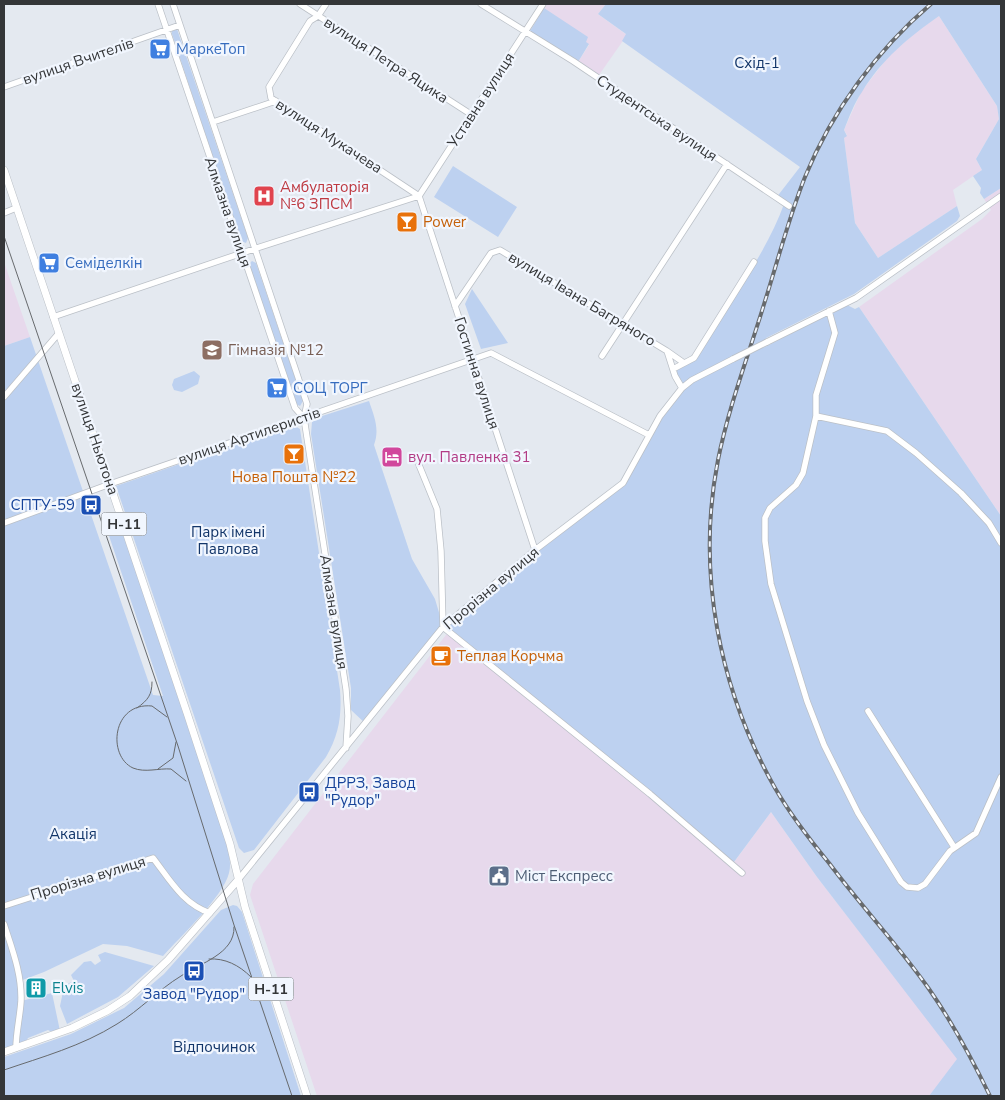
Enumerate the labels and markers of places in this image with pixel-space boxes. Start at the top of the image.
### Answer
supermarket icon: МаркеТоп [148,37,172,61]
place label: МаркеТоп [176,39,245,59]
place label: Амбулаторія №6 ЗПСМ [280,177,369,214]
hospital icon: Амбулаторія №6 ЗПСМ [252,184,276,208]
bar icon: Power [395,210,419,234]
place label: Power [423,212,467,232]
supermarket icon: Семіделкін [37,251,61,275]
place label: Семіделкін [65,253,143,273]
school or university icon: Гімназія №12 [200,338,224,362]
place label: Гімназія №12 [228,340,324,360]
supermarket icon: СОЦ ТОРГ [265,376,289,400]
place label: СОЦ ТОРГ [293,378,368,398]
bar icon: Нова Пошта №22 [282,442,306,466]
hotel icon: вул. Павленка 31 [380,445,404,469]
place label: вул. Павленка 31 [408,447,531,467]
place label: Нова Пошта №22 [232,467,356,487]
bus stop icon: СПТУ-59 [79,493,103,517]
place label: СПТУ-59 [11,495,75,515]
cafe icon: Теплая Корчма [429,644,453,668]
place label: Теплая Корчма [457,646,564,666]
place label: ДРРЗ, Завод "Рудор" [325,773,416,810]
bus stop icon: ДРРЗ, Завод "Рудор" [297,780,321,804]
public building icon: Міст Експресс [487,864,511,888]
place label: Міст Експресс [515,866,613,886]
bus stop icon: Завод "Рудор" [182,959,206,983]
building icon: Elvis [24,976,48,1000]
place label: Elvis [52,978,83,998]
place label: Завод "Рудор" [143,984,245,1004]

